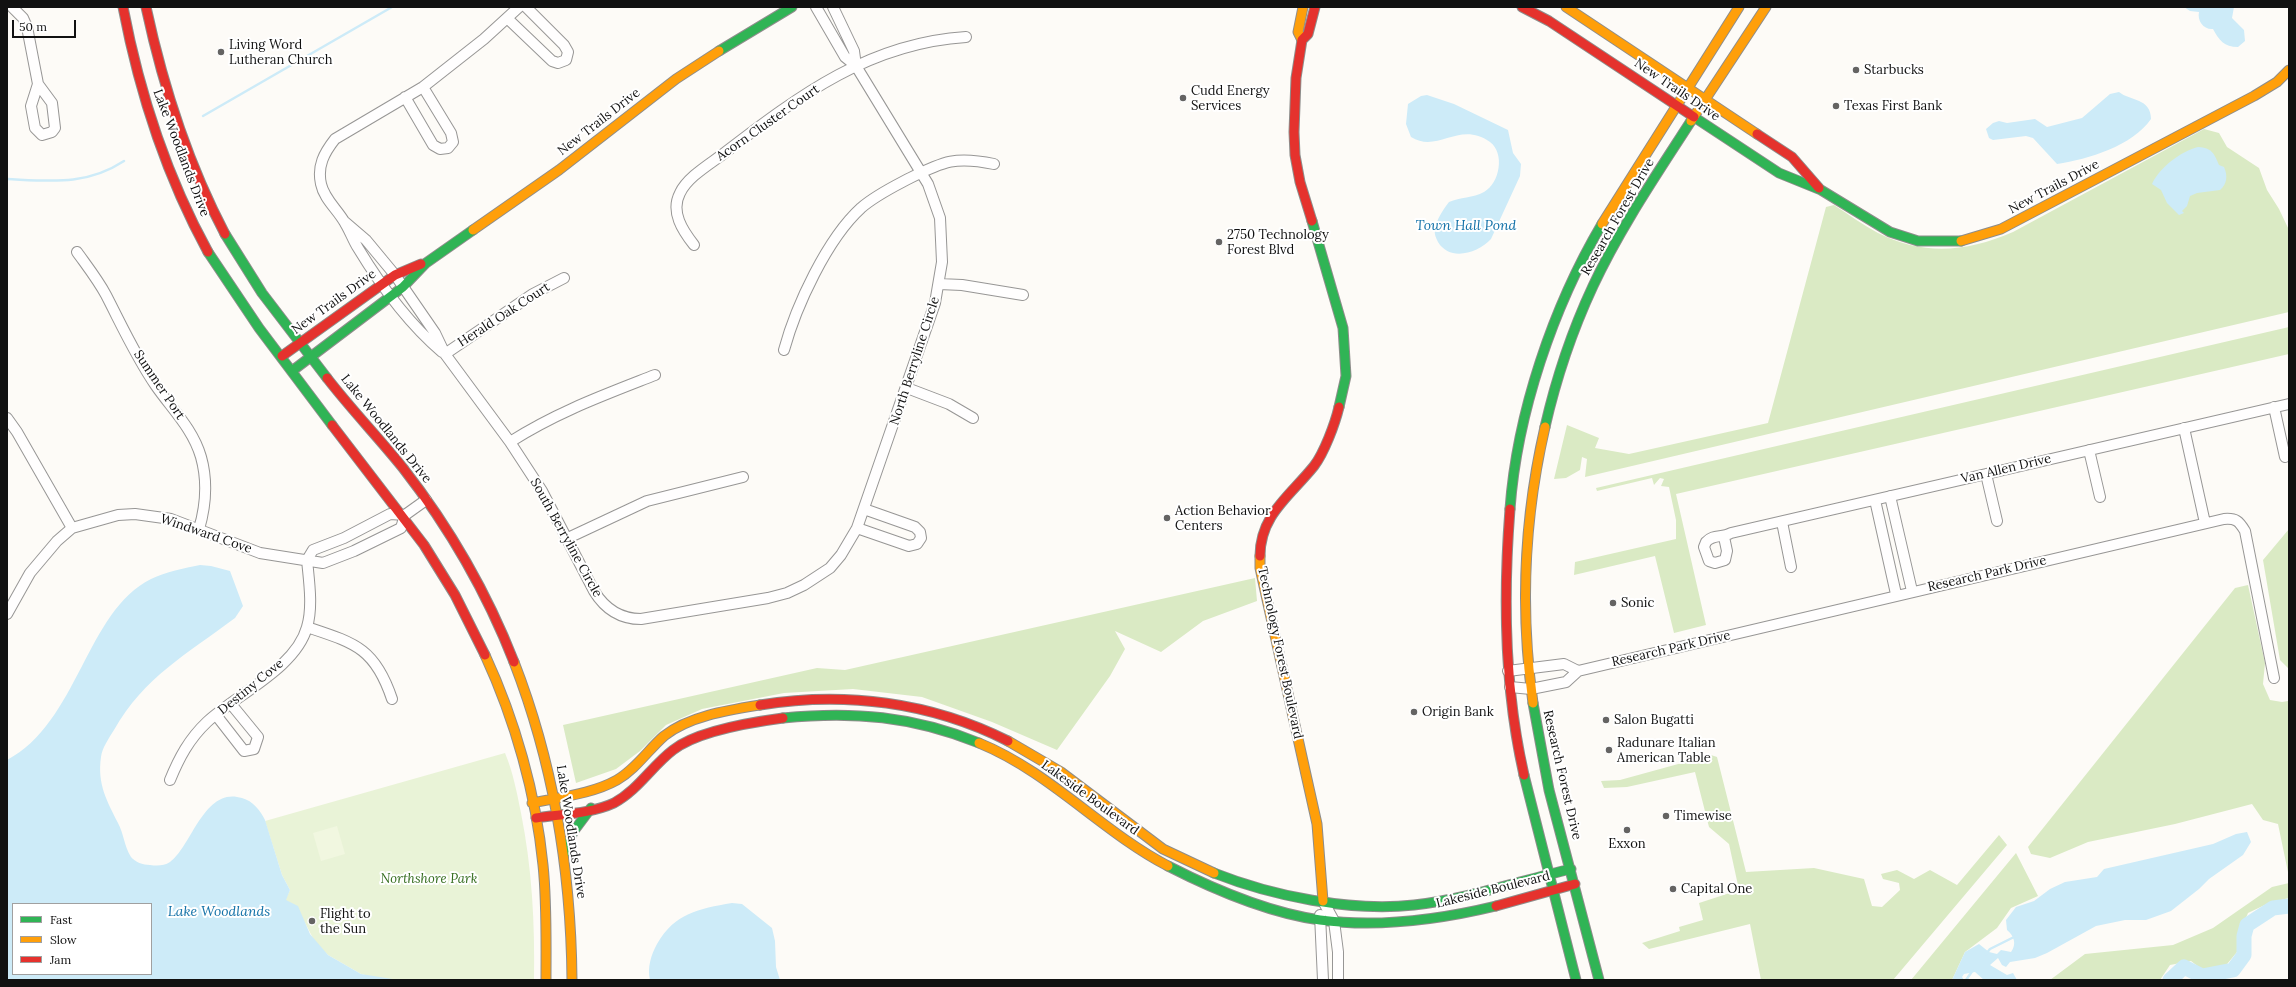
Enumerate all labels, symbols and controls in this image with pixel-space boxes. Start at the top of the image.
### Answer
scale bar [14,12,78,38]
text: 50 m [19,19,47,34]
place label: Living Word Lutheran Church [229,37,333,68]
marker: Living Word Lutheran Church [216,47,226,57]
street label: New Trails Drive [1631,56,1723,124]
place label: Starbucks [1864,62,1924,78]
marker: Starbucks [1851,65,1861,75]
street label: Acorn Cluster Court [713,82,823,164]
place label: Cudd Energy Services [1191,83,1270,114]
street label: New Trails Drive [555,85,643,159]
street label: Lake Woodlands Drive [150,87,212,219]
marker: Cudd Energy Services [1178,93,1188,103]
place label: Texas First Bank [1844,98,1942,114]
marker: Texas First Bank [1831,101,1841,111]
street label: Research Forest Drive [1578,156,1658,278]
street label: New Trails Drive [2006,157,2102,217]
water label: Town Hall Pond [1416,218,1516,234]
place label: 2750 Technology Forest Blvd [1227,227,1329,258]
marker: 2750 Technology Forest Blvd [1214,237,1224,247]
street label: New Trails Drive [289,266,379,338]
street label: Herald Oak Court [455,279,553,351]
street label: North Berryline Circle [887,295,943,427]
street label: Summer Port [130,347,188,423]
street label: Lake Woodlands Drive [337,372,435,486]
street label: Van Allen Drive [1959,451,2053,487]
street label: South Berryline Circle [527,476,605,600]
place label: Action Behavior Centers [1175,503,1271,534]
street label: Windward Cove [158,511,254,557]
marker: Action Behavior Centers [1162,513,1172,523]
street label: Research Park Drive [1926,553,2048,595]
street label: Technology Forest Boulevard [1254,565,1306,741]
place label: Sonic [1621,595,1654,611]
marker: Sonic [1608,598,1618,608]
street label: Research Park Drive [1610,628,1732,670]
street label: Destiny Cove [215,656,287,718]
place label: Origin Bank [1422,704,1494,720]
marker: Origin Bank [1409,707,1419,717]
street label: Research Forest Drive [1539,709,1585,841]
place label: Salon Bugatti [1614,712,1694,728]
marker: Salon Bugatti [1601,715,1611,725]
place label: Radunare Italian American Table [1617,735,1716,766]
marker: Radunare Italian American Table [1604,745,1614,755]
street label: Lakeside Boulevard [1038,757,1142,839]
street label: Lake Woodlands Drive [553,764,589,900]
place label: Timewise [1674,808,1732,824]
marker: Timewise [1661,811,1671,821]
marker: Exxon [1622,825,1632,835]
place label: Exxon [1608,836,1646,852]
street label: Lakeside Boulevard [1434,868,1552,912]
park label: Northshore Park [381,871,477,887]
place label: Capital One [1681,881,1752,897]
marker: Capital One [1668,884,1678,894]
legend [12,903,152,975]
water label: Lake Woodlands [168,904,270,920]
place label: Flight to the Sun [320,906,371,937]
text: Fast [50,912,73,927]
marker: Flight to the Sun [307,916,317,926]
text: Slow [50,932,77,947]
text: Jam [50,952,71,967]

